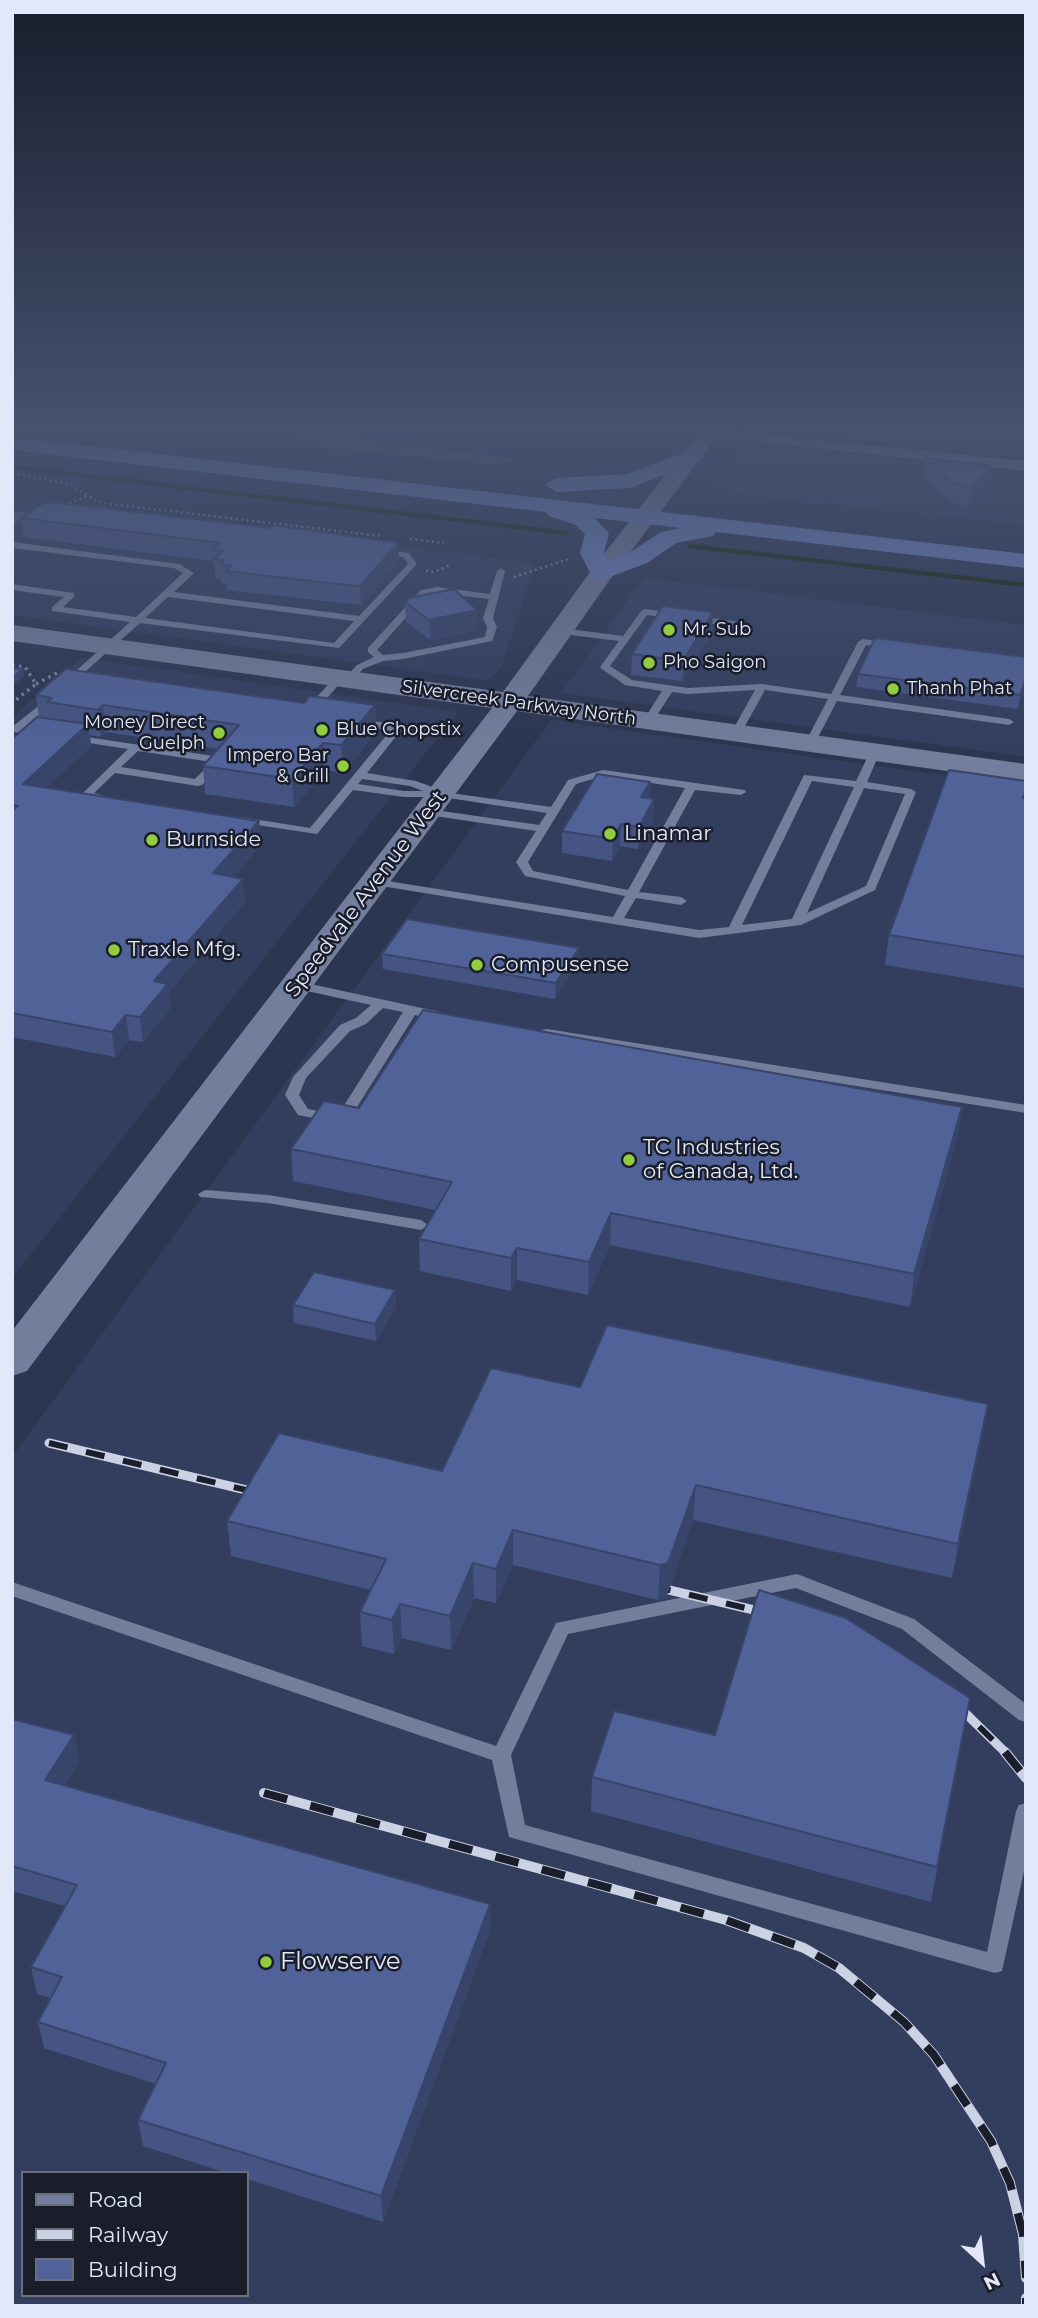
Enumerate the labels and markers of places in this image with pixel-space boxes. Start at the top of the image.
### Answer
place label: Mr. Sub [683,619,751,641]
marker: Mr. Sub [661,622,677,638]
place label: Pho Saigon [663,652,766,674]
marker: Pho Saigon [641,655,657,671]
place label: Thanh Phat [907,678,1012,700]
marker: Thanh Phat [885,681,901,697]
place label: Money Direct Guelph [84,712,205,754]
place label: Blue Chopstix [336,719,461,741]
marker: Blue Chopstix [314,722,330,738]
marker: Money Direct Guelph [211,725,227,741]
place label: Impero Bar & Grill [227,745,329,788]
marker: Impero Bar & Grill [335,758,351,774]
place label: Linamar [624,821,712,847]
marker: Linamar [602,826,618,842]
place label: Burnside [166,827,261,853]
marker: Burnside [144,832,160,848]
place label: Traxle Mfg. [128,937,241,963]
marker: Traxle Mfg. [106,942,122,958]
place label: Compusense [491,952,629,978]
marker: Compusense [469,957,485,973]
place label: TC Industries of Canada, Ltd. [643,1135,798,1185]
marker: TC Industries of Canada, Ltd. [621,1152,637,1168]
place label: Flowserve [280,1948,401,1976]
marker: Flowserve [258,1954,274,1970]

